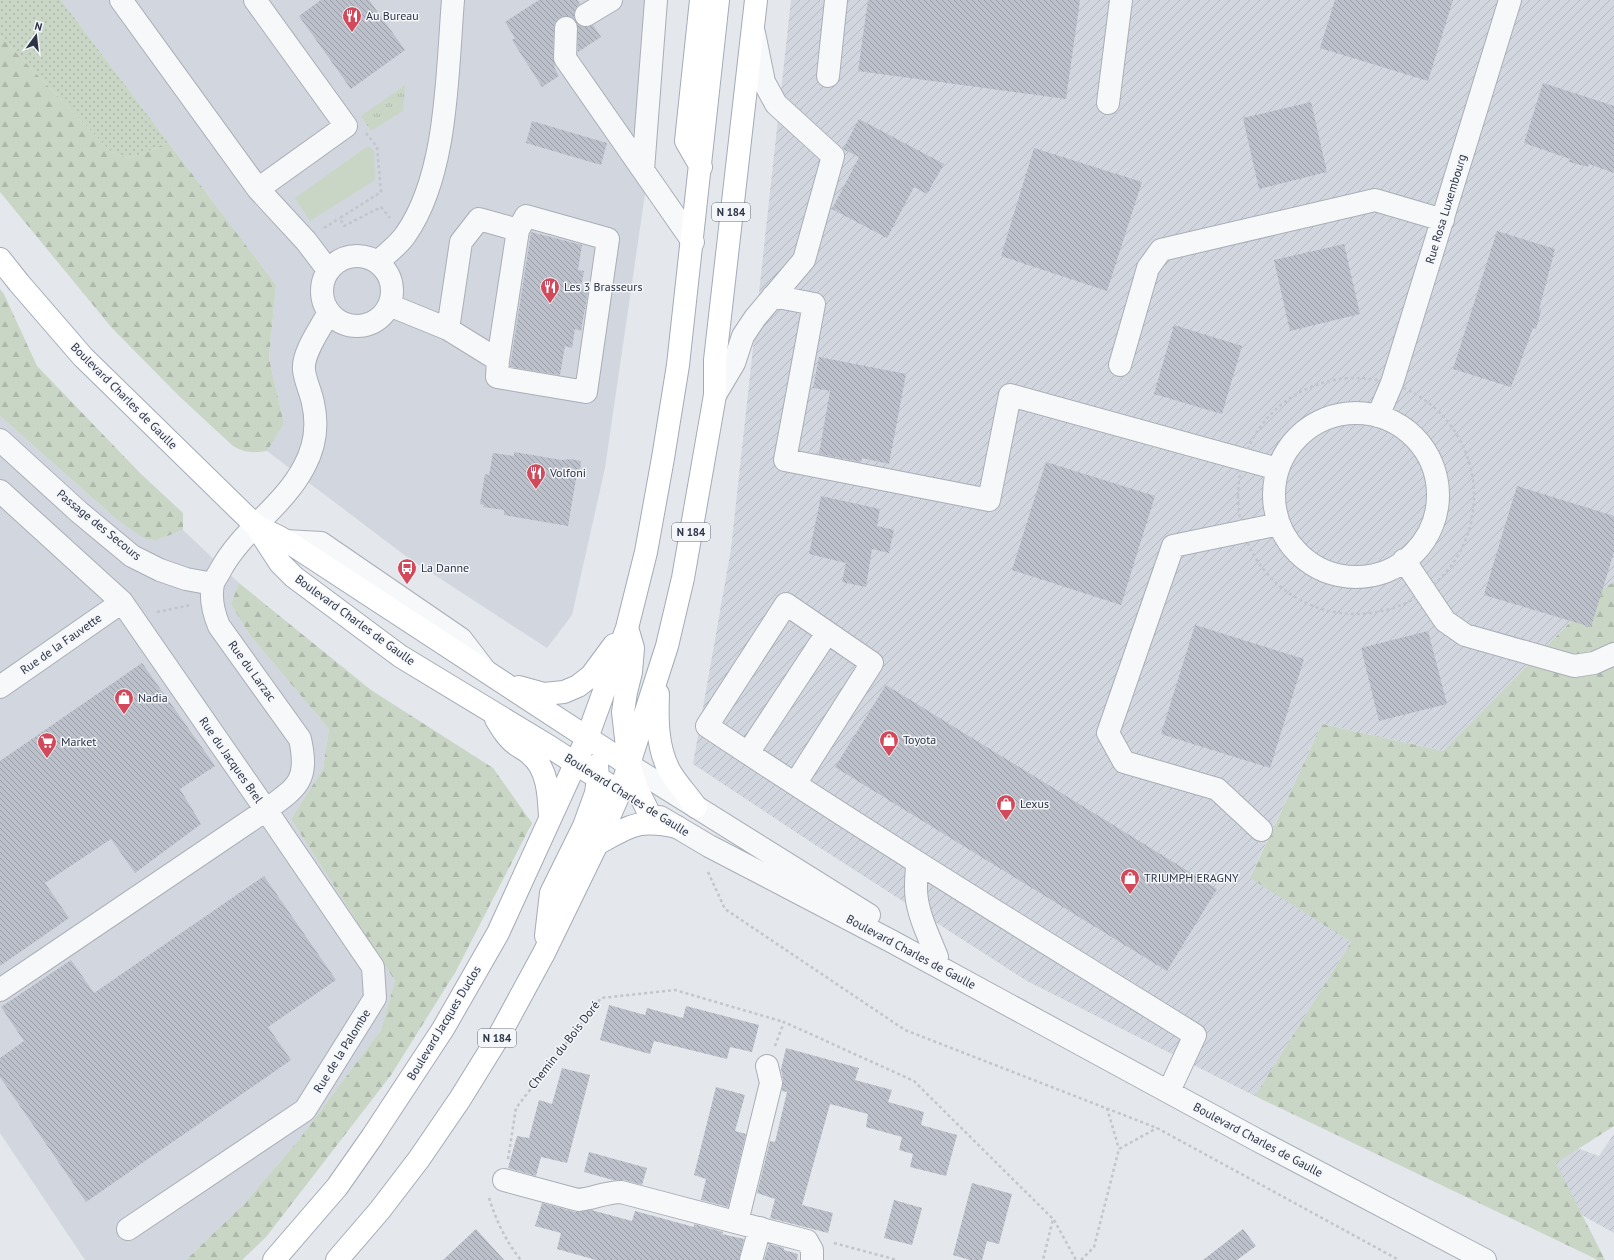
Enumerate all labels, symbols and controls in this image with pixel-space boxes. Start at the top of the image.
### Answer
restaurant icon: Au Bureau [341,5,363,33]
place label: Au Bureau [366,8,419,23]
north arrow [16,16,56,56]
text: N [33,19,44,34]
street label: Rue Rosa Luxembourg [1422,152,1469,266]
road number: N 184 [712,203,750,221]
restaurant icon: Les 3 Brasseurs [539,276,561,304]
place label: Les 3 Brasseurs [564,279,642,294]
street label: Boulevard Charles de Gaulle [68,339,181,452]
restaurant icon: Volfoni [525,462,547,490]
place label: Volfoni [549,465,586,480]
street label: Passage des Secours [54,486,145,563]
road number: N 184 [672,523,710,541]
bus stop icon: La Danne [396,557,418,585]
place label: La Danne [421,560,469,575]
street label: Boulevard Charles de Gaulle [292,571,418,668]
street label: Rue de la Fauvette [17,610,104,677]
street label: Rue du Larzac [225,637,280,705]
shop icon: Nadia [113,687,135,715]
place label: Nadia [138,690,168,705]
street label: Rue du Jacques Brel [196,714,267,806]
shop icon: Toyota [878,729,900,757]
supermarket icon: Market [36,731,58,759]
place label: Toyota [903,732,936,747]
place label: Market [61,734,96,749]
street label: Boulevard Charles de Gaulle [562,750,693,839]
shop icon: Lexus [995,793,1017,821]
place label: Lexus [1020,796,1049,811]
shop icon: TRIUMPH ERAGNY [1119,867,1141,895]
place label: TRIUMPH ERAGNY [1144,870,1239,885]
street label: Boulevard Charles de Gaulle [844,911,979,992]
street label: Boulevard Jacques Duclos [403,963,484,1083]
street label: Chemin du Bois Doré [525,998,603,1092]
street label: Rue de la Palombe [310,1006,373,1095]
road number: N 184 [478,1029,516,1047]
street label: Boulevard Charles de Gaulle [1191,1099,1326,1180]

